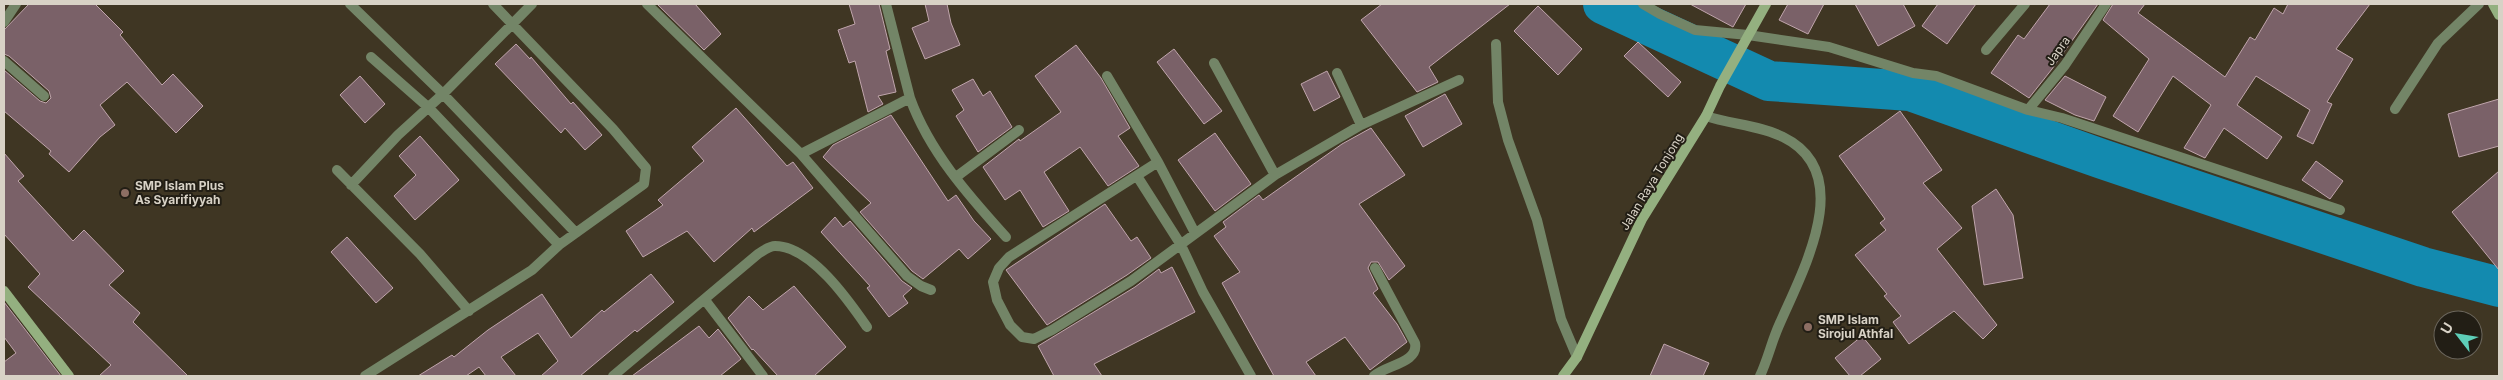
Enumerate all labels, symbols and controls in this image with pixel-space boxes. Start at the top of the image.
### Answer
street label: Japra [2042,33,2073,68]
street label: Jalan Raya Tonjong [1617,131,1686,233]
place label: SMP Islam Plus As Syarifiyyah [135,178,224,207]
marker: SMP Islam Plus As Syarifiyyah [119,187,131,199]
north arrow [2433,310,2483,360]
place label: SMP Islam Sirojul Athfal [1818,312,1893,341]
text: U [2437,319,2456,337]
marker: SMP Islam Sirojul Athfal [1802,321,1814,333]

